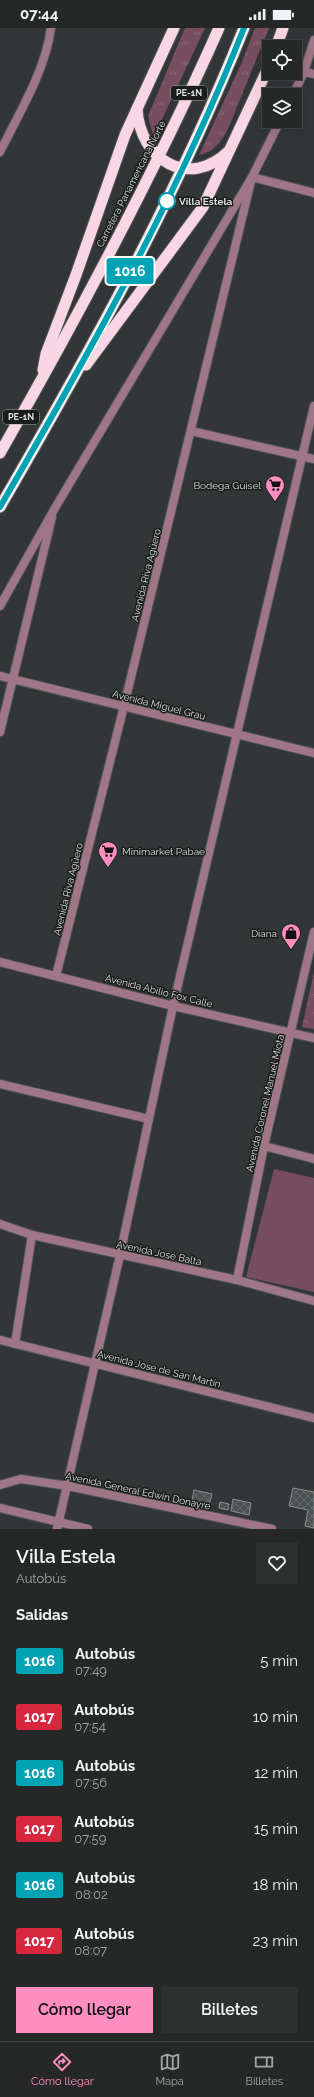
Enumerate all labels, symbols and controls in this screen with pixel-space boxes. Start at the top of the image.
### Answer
text: 07:44 [20,5,58,23]
map controls [262,40,302,128]
button: locate [262,40,302,80]
road number: PE-1N [171,86,207,100]
button: layers [262,88,302,128]
street label: Carretera Panamericana Norte [94,119,168,249]
marker: Villa Estela [158,192,176,210]
place label: Villa Estela [179,196,233,207]
line badge: 1016 [102,258,158,284]
text: 1016 [115,263,145,279]
road number: PE-1N [3,410,39,424]
supermarket icon: Bodega Guisel [264,474,286,502]
place label: Bodega Guisel [193,480,261,491]
street label: Avenida Riva Agüero [129,527,163,622]
street label: Avenida Miguel Grau [111,688,207,722]
supermarket icon: Minimarket Pabae [97,840,119,868]
street label: Avenida Riva Agüero [51,841,85,936]
place label: Minimarket Pabae [122,846,205,857]
shop icon: Diana [280,922,302,950]
place label: Diana [251,928,277,939]
street label: Avenida Abilio Fox Calle [104,972,214,1010]
street label: Avenida Coronel Manuel Miota [244,1033,286,1173]
street label: Avenida José Balta [115,1239,203,1267]
street label: Avenida Jose de San Martín [96,1348,222,1390]
street label: Avenida General Edwin Donayre [64,1470,212,1512]
button: heart [256,1542,298,1584]
text: Villa Estela [16,1545,116,1567]
text: Autobús [16,1571,66,1586]
text: Salidas [16,1606,68,1624]
text: Autobús [75,1645,135,1663]
text: 5 min [260,1652,298,1670]
text: 1016 [24,1653,55,1669]
text: 07:49 [75,1663,107,1678]
text: Autobús [74,1701,134,1719]
text: 10 min [253,1708,298,1726]
text: 1017 [24,1709,54,1725]
text: 07:54 [74,1719,106,1734]
text: Autobús [75,1757,135,1775]
text: 12 min [254,1764,298,1782]
text: 1016 [24,1765,55,1781]
text: 07:56 [75,1775,107,1790]
text: Autobús [74,1813,134,1831]
text: 15 min [254,1820,298,1838]
text: 1017 [24,1821,54,1837]
text: 07:59 [74,1831,106,1846]
text: Autobús [75,1869,135,1887]
text: 18 min [253,1876,298,1894]
text: 1016 [24,1877,55,1893]
text: 08:02 [75,1887,108,1902]
text: Autobús [74,1925,134,1943]
text: 23 min [253,1932,298,1950]
text: 1017 [24,1933,54,1949]
text: 08:07 [74,1943,107,1958]
button: Cómo llegar [16,1987,153,2033]
button: Billetes [161,1987,298,2033]
tab: Cómo llegar [31,2051,94,2088]
tab: Mapa [155,2051,184,2088]
tab: Billetes [246,2051,283,2088]

